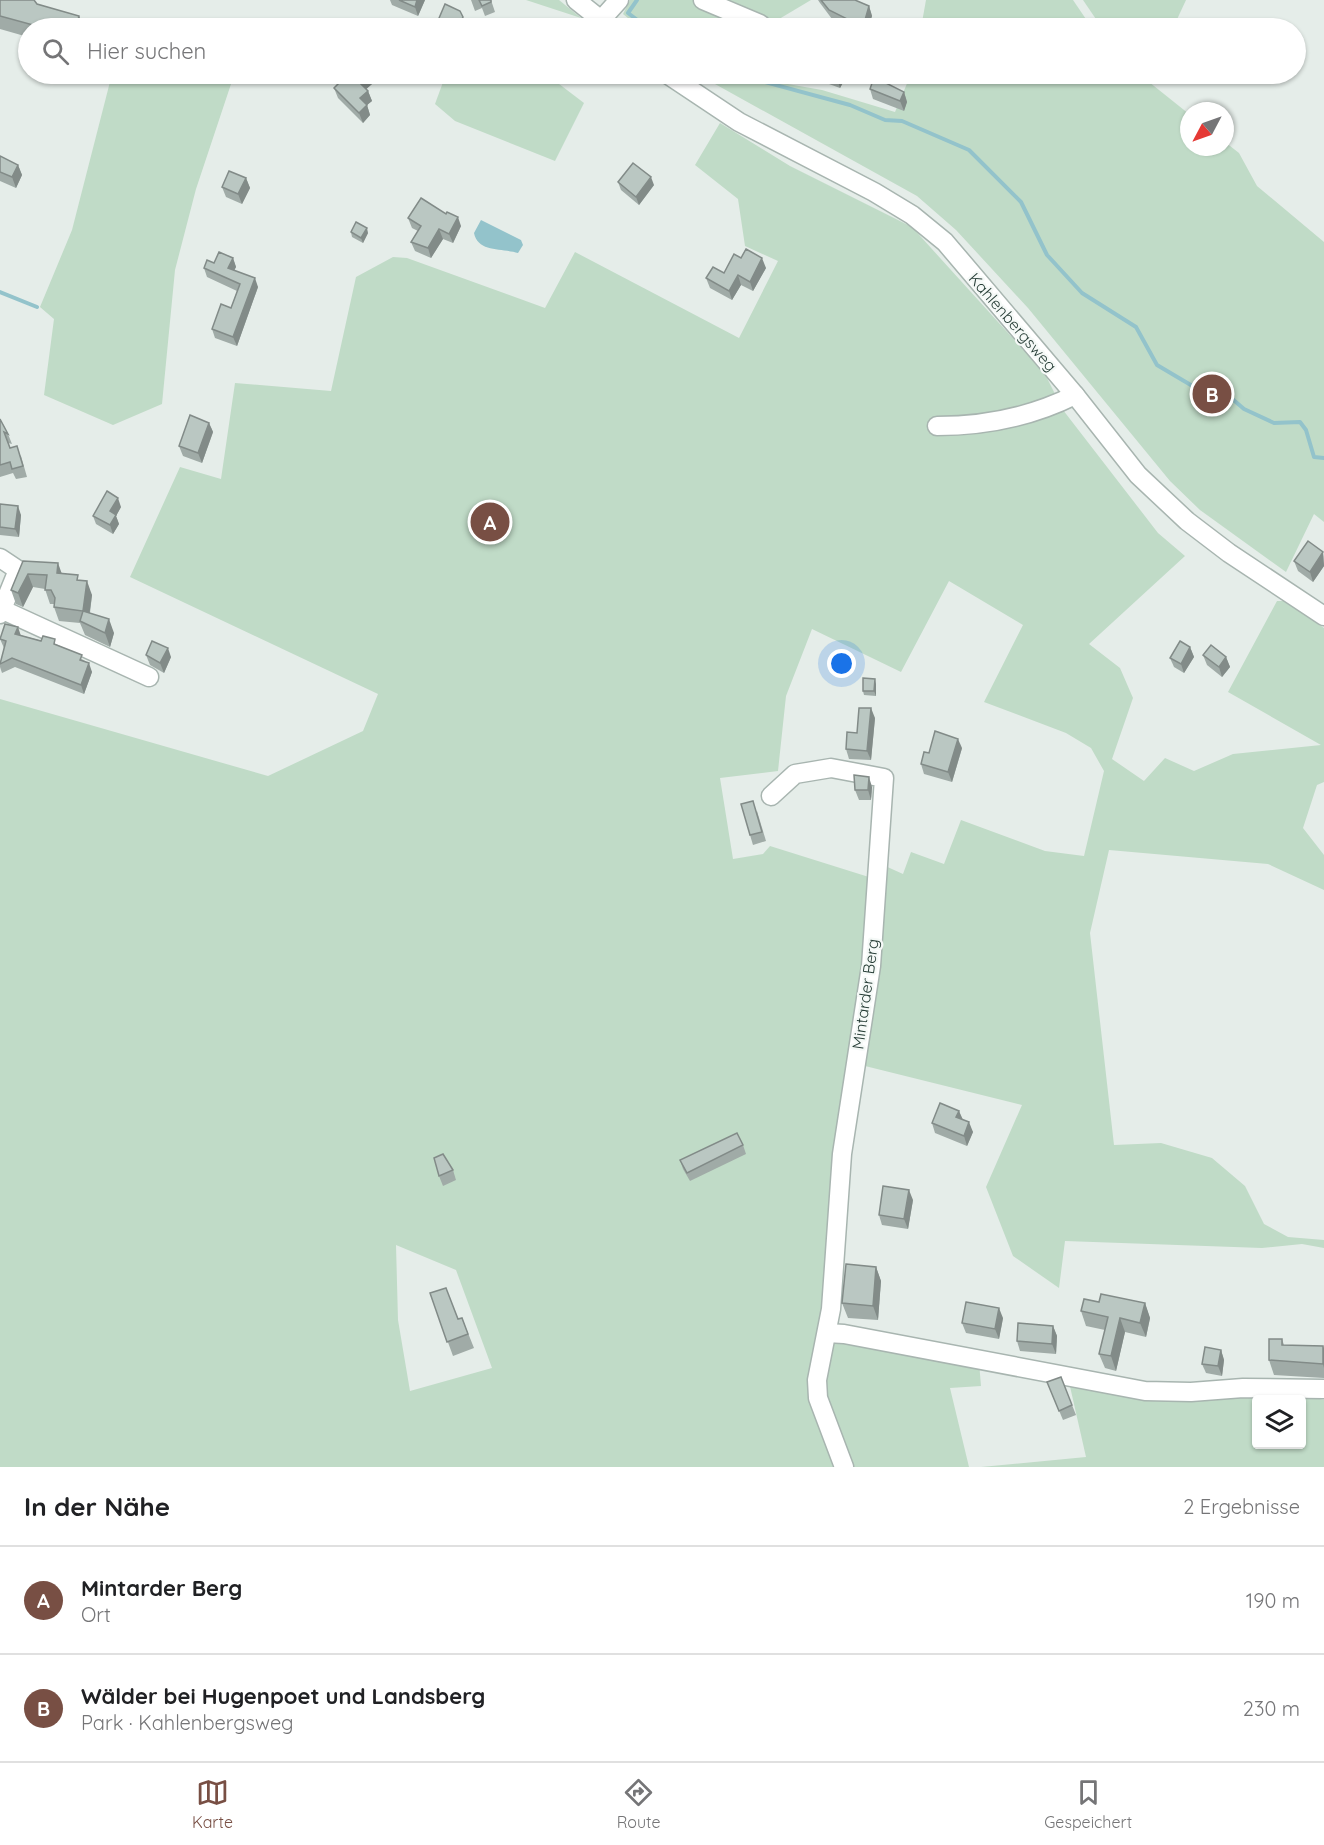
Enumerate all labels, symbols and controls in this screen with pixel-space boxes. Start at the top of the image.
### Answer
search box [18,18,1306,84]
icon: search [39,35,72,68]
text: Hier suchen [87,37,206,65]
north arrow [1180,102,1234,156]
street label: Kahlenbergsweg [965,269,1061,375]
pin: B [1192,372,1232,416]
pin: A [470,500,510,544]
your location [827,649,856,678]
street label: Mintarder Berg [847,937,883,1051]
map controls [1252,1395,1306,1449]
button: layers [1252,1395,1306,1449]
text: In der Nähe [24,1490,170,1523]
text: 2 Ergebnisse [1183,1494,1300,1519]
text: Mintarder Berg [81,1574,242,1602]
text: A [37,1588,50,1613]
text: 190 m [1246,1588,1300,1613]
text: Ort [81,1602,111,1627]
text: Wälder bei Hugenpoet und Landsberg [81,1682,485,1710]
text: B [37,1696,50,1721]
text: 230 m [1243,1696,1300,1721]
text: Park · Kahlenbergsweg [81,1710,294,1735]
tab: Karte [192,1776,233,1832]
tab: Route [617,1776,660,1832]
tab: Gespeichert [1044,1776,1132,1832]

